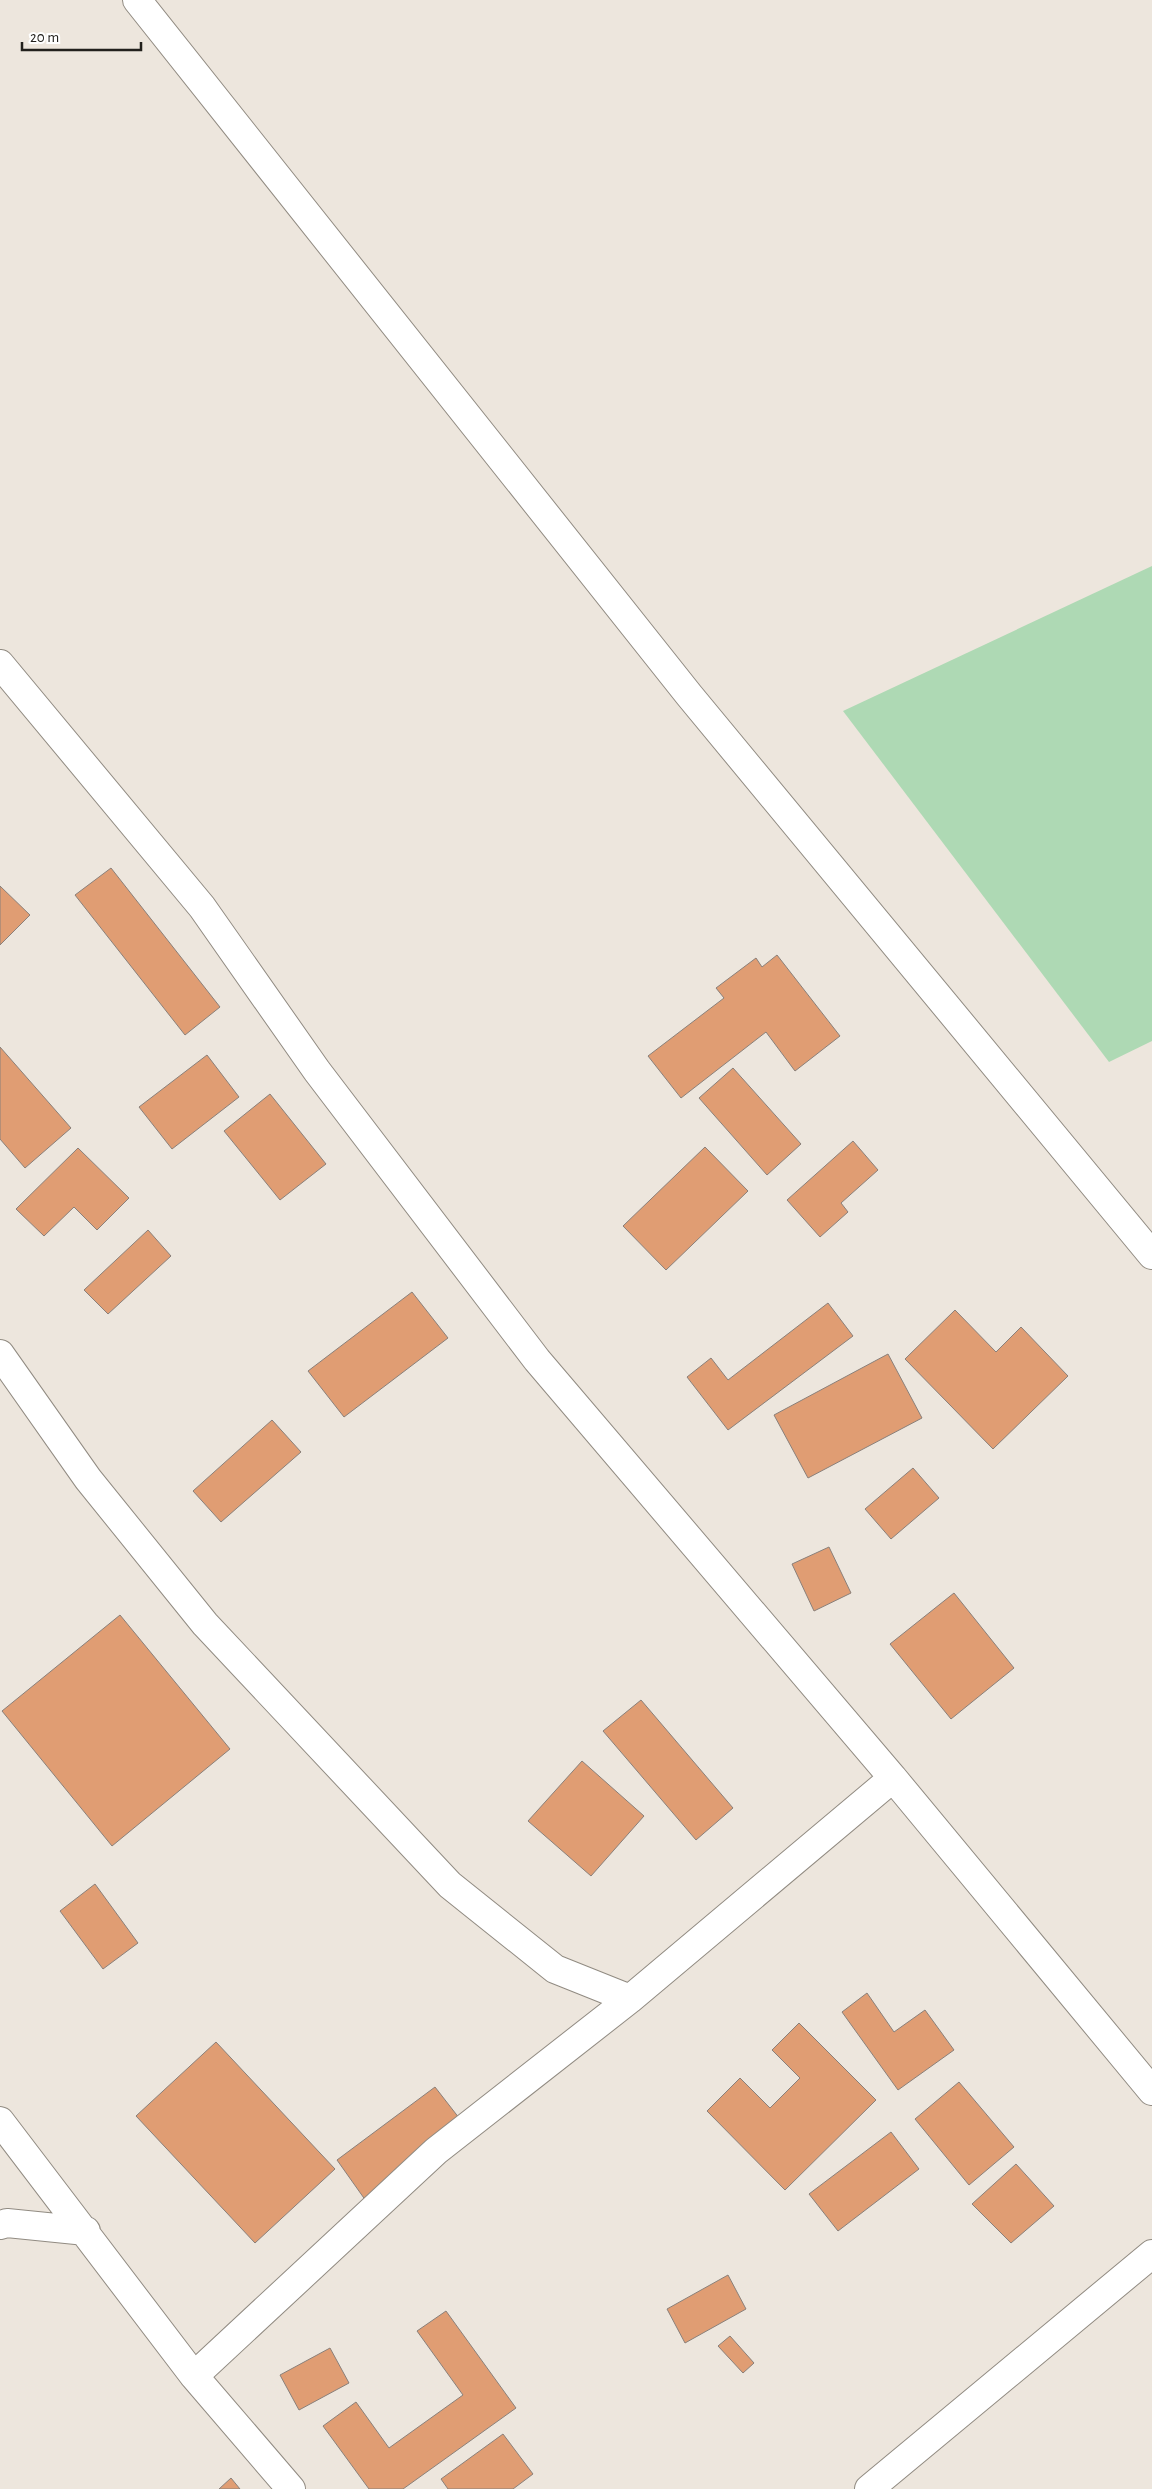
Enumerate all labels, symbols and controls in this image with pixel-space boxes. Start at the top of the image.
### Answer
scale bar [22,20,141,52]
text: 20 m [30,30,59,45]

